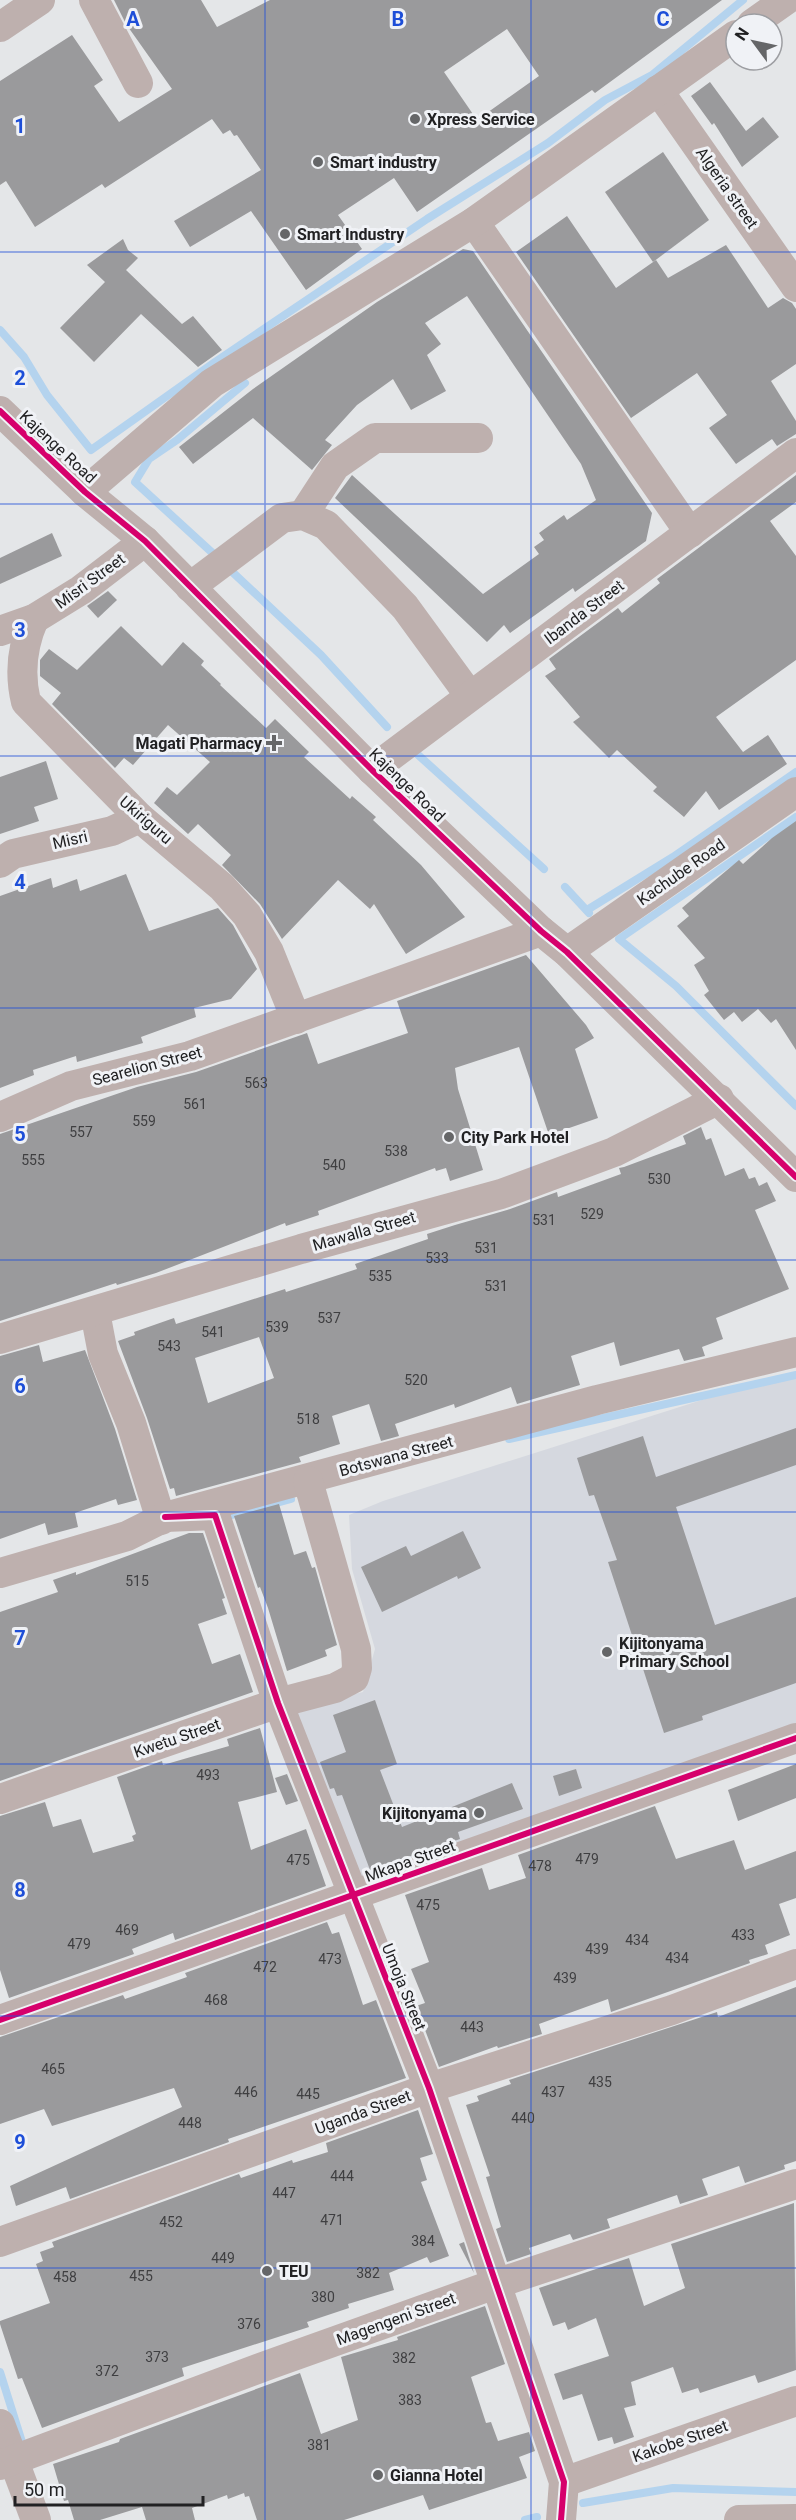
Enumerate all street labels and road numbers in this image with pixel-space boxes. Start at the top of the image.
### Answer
street label: Algeria street [692,144,762,232]
street label: Kajenge Road [16,407,100,487]
street label: Misri Street [51,549,129,613]
street label: Ibanda Street [540,576,628,648]
street label: Kajenge Road [365,744,449,826]
street label: Ukiriguru [116,792,176,848]
street label: Misri [51,827,89,853]
street label: Kachube Road [633,835,729,909]
street label: Searelion Street [90,1042,204,1090]
street label: Mawalla Street [310,1207,418,1255]
street label: Botswana Street [337,1432,455,1480]
street label: Kwetu Street [131,1714,223,1762]
street label: Mkapa Street [362,1836,458,1886]
street label: Umoja Street [378,1941,430,2033]
street label: Uganda Street [312,2086,414,2138]
street label: Magengeni Street [334,2289,458,2349]
street label: Kakobe Street [630,2416,730,2466]

